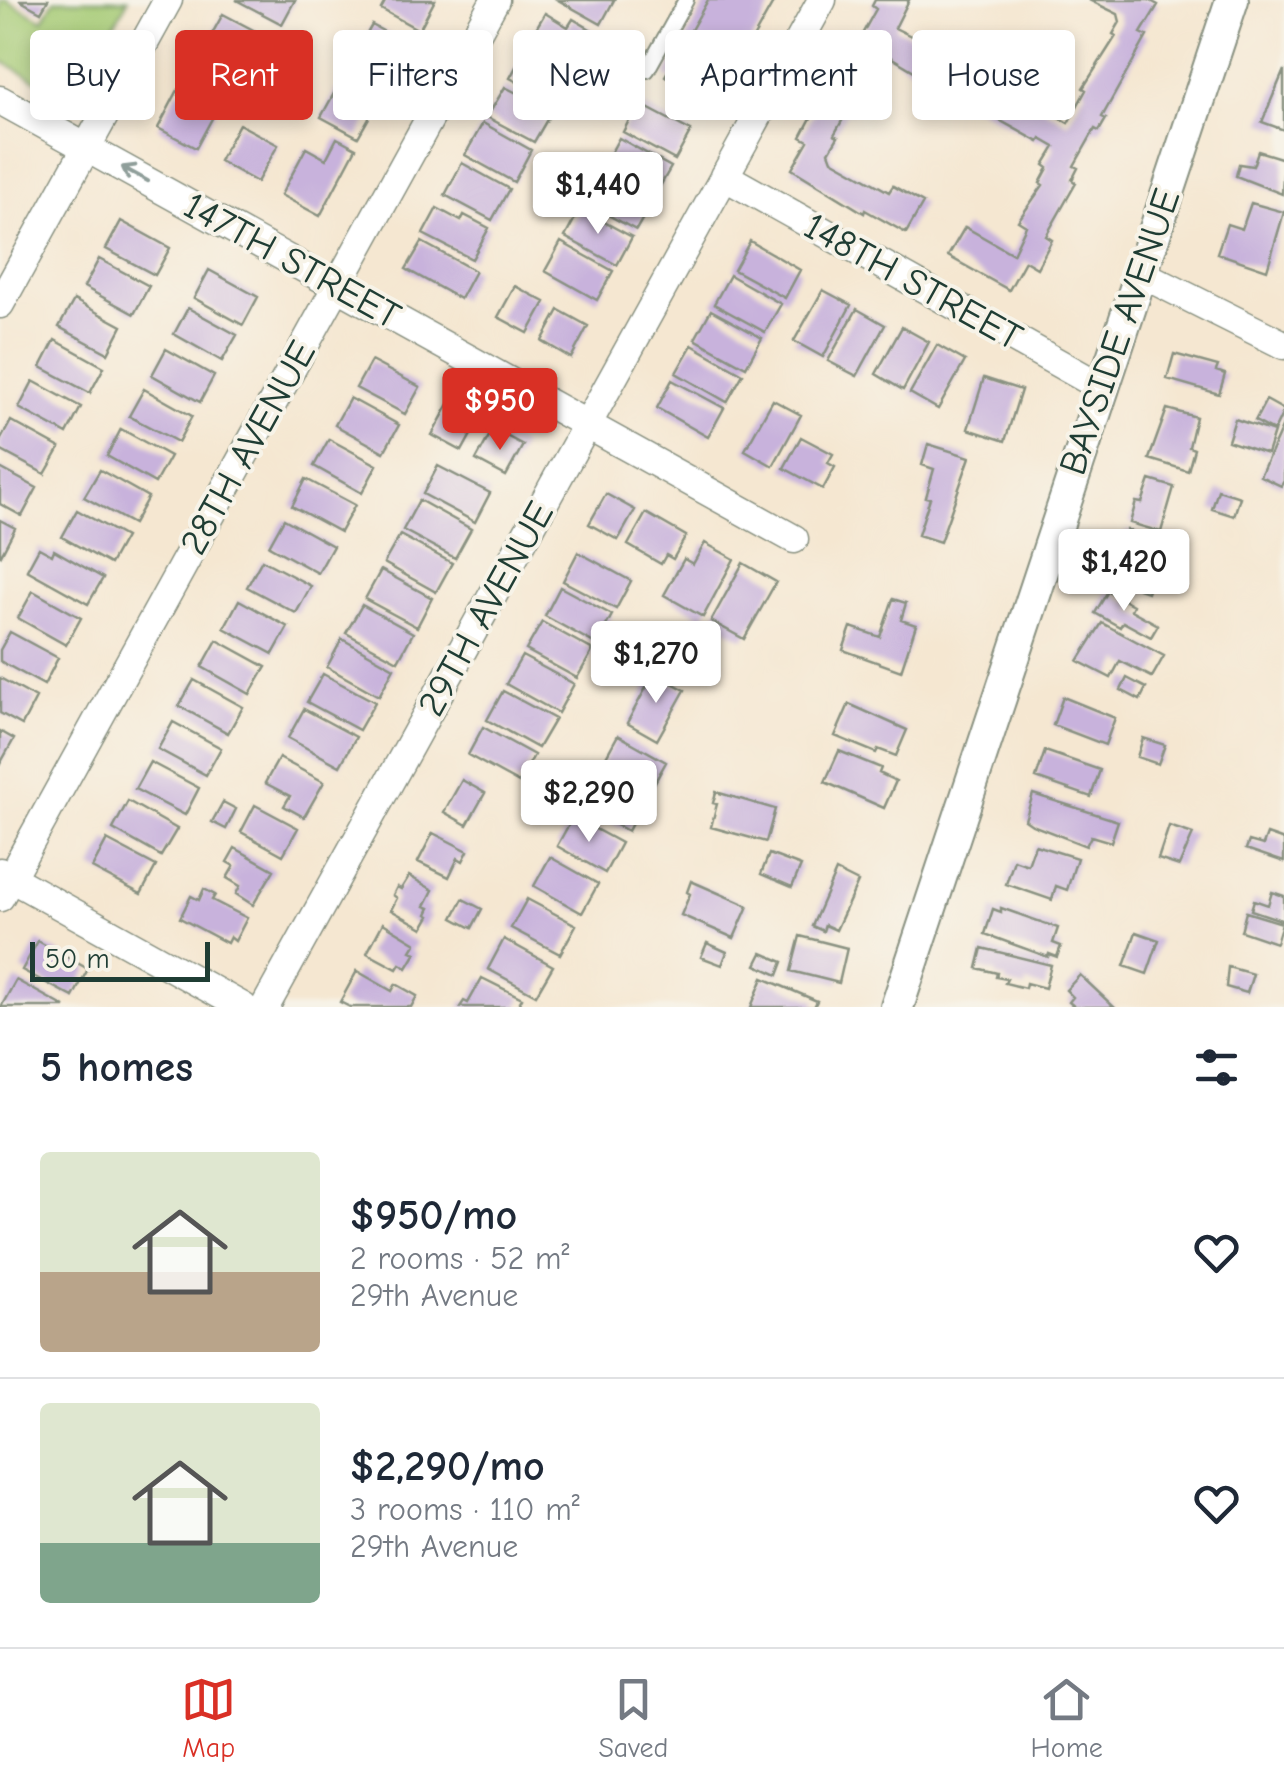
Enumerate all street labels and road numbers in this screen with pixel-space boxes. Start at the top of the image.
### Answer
street label: 147TH STREET [176,183,408,339]
street label: BAYSIDE AVENUE [1050,183,1190,481]
street label: 148TH STREET [796,204,1030,360]
street label: 28TH AVENUE [171,334,325,562]
street label: 29TH AVENUE [409,494,563,724]

